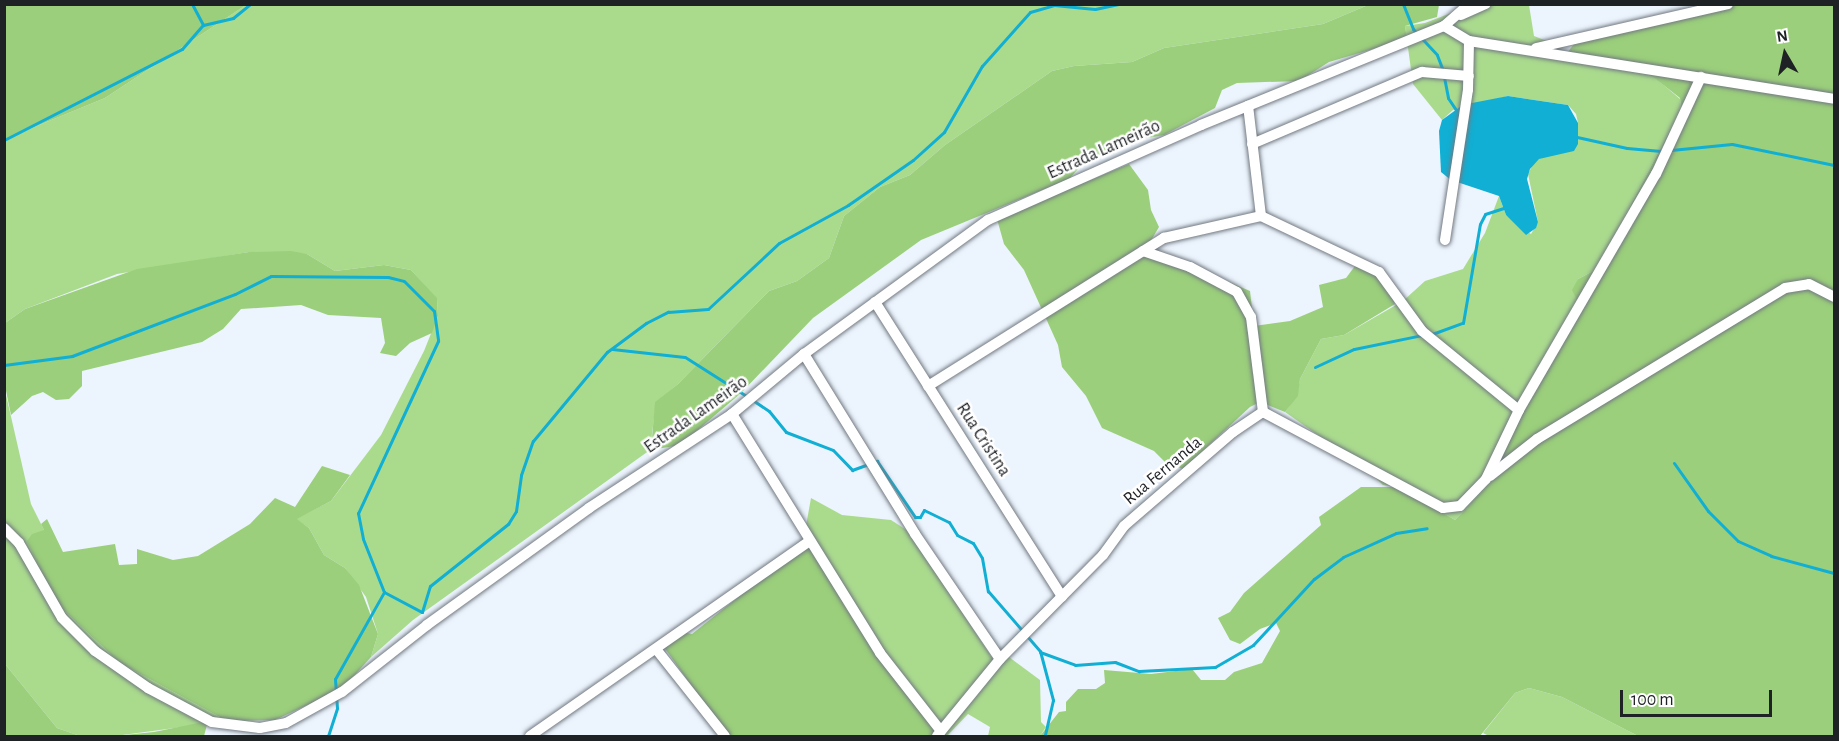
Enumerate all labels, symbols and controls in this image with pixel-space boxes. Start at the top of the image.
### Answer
north arrow [1755,24,1815,84]
text: N [1775,27,1789,45]
street label: Estrada Lameirão [1044,116,1164,184]
street label: Estrada Lameirão [640,371,752,459]
street label: Rua Cristina [951,399,1015,481]
street label: Rua Fernanda [1119,432,1207,510]
scale bar [1623,678,1774,716]
text: 100 m [1631,691,1674,709]

